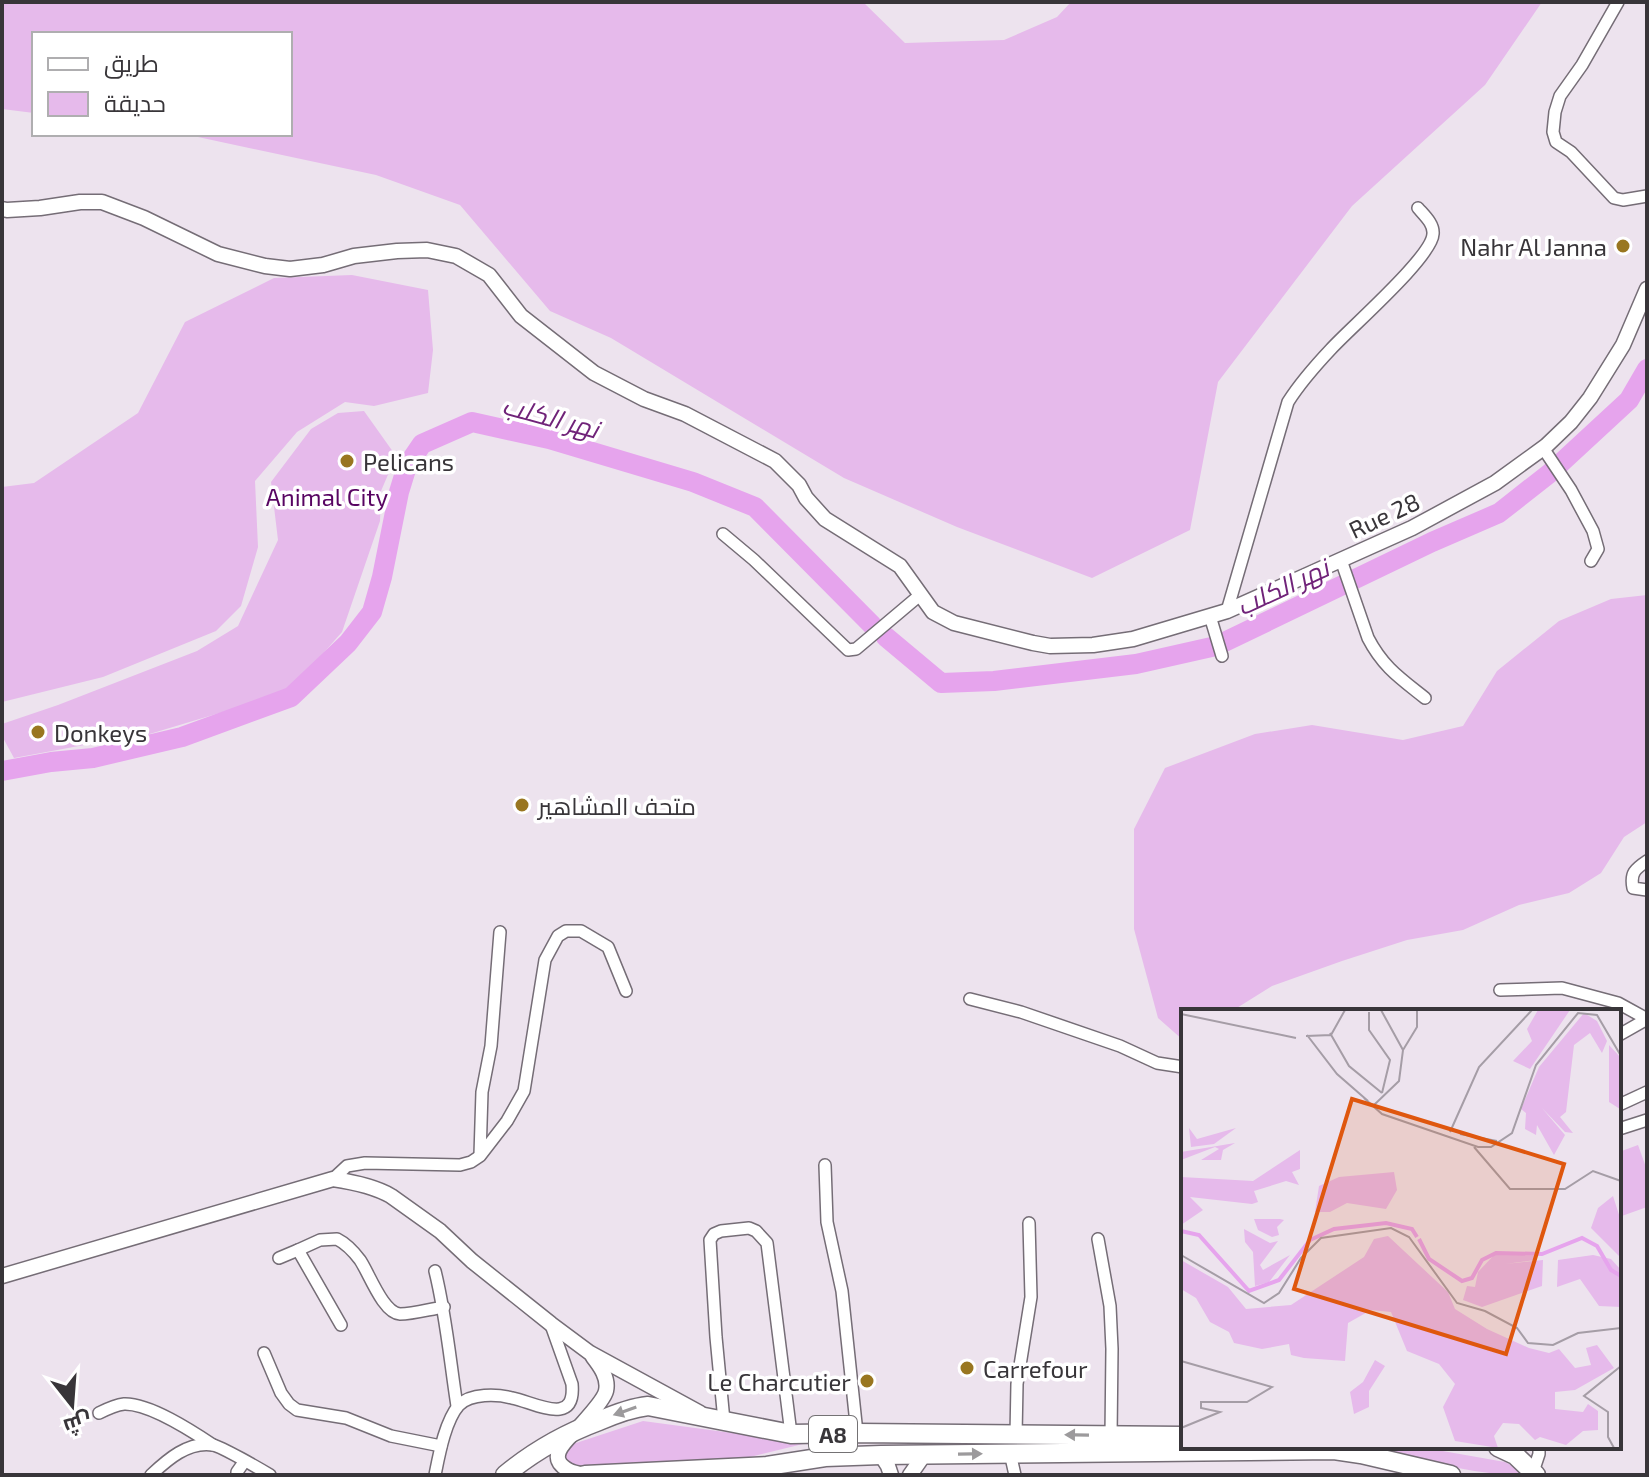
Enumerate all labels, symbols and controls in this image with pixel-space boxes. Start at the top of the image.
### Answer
legend [32,32,292,136]
text: طريق [104,48,159,79]
text: حديقة [104,88,166,117]
place label: Nahr Al Janna [1460,232,1607,261]
marker: Nahr Al Janna [1614,237,1632,255]
water label: نهر الكلب [499,388,605,446]
place label: Pelicans [363,447,454,476]
marker: Pelicans [338,452,356,470]
park label: Animal City [266,482,388,511]
street label: Rue 28 [1344,486,1424,544]
water label: نهر الكلب [1231,550,1337,623]
place label: Donkeys [54,718,147,747]
marker: Donkeys [29,723,47,741]
place label: متحف المشاهير [536,791,696,820]
marker: متحف المشاهير [513,796,531,814]
inset map [1181,1009,1621,1449]
place label: Carrefour [983,1354,1088,1383]
marker: Carrefour [958,1359,976,1377]
north arrow [32,1365,112,1445]
place label: Le Charcutier [707,1367,851,1396]
marker: Le Charcutier [858,1372,876,1390]
one-way arrow [613,1406,637,1418]
text: ش [60,1407,95,1442]
road number: A8 [809,1416,857,1452]
one-way arrow [1064,1429,1089,1441]
one-way arrow [958,1448,983,1461]

